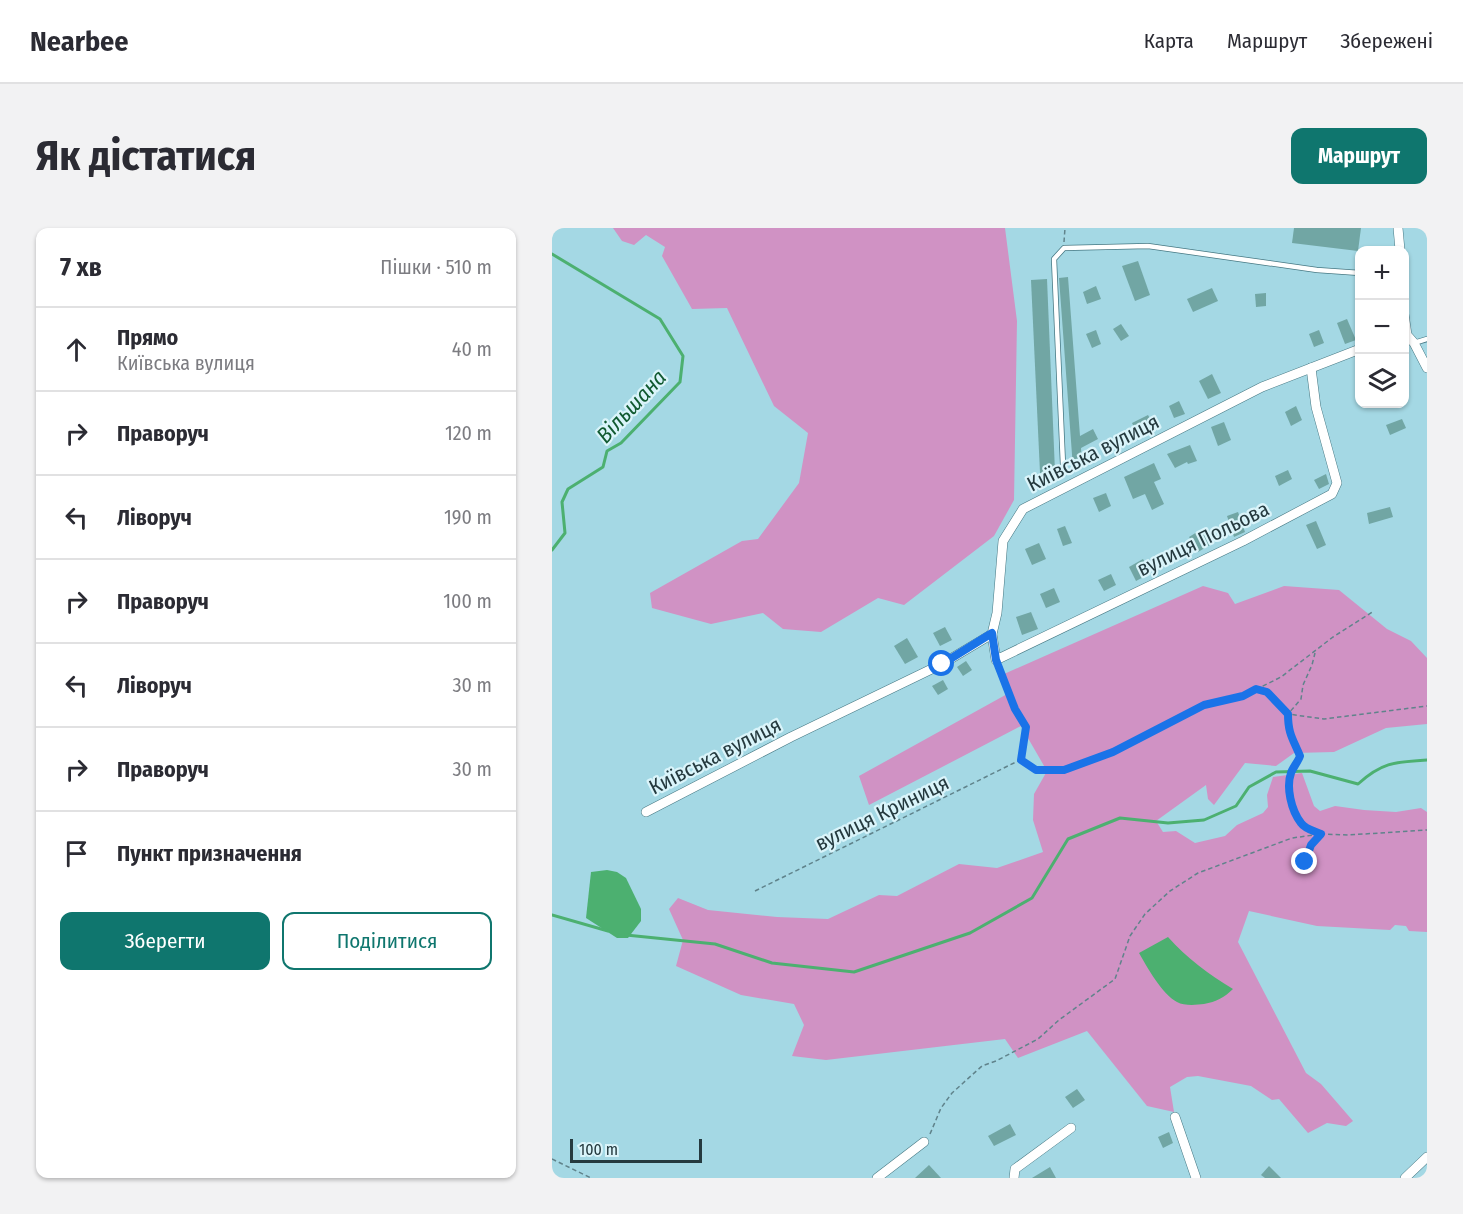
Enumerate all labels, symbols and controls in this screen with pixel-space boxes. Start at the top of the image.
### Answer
text: Nearbee [30,25,129,58]
text: Карта [1144,28,1194,54]
text: Маршрут [1227,28,1307,54]
text: Збережені [1340,28,1433,54]
button: Маршрут [1291,128,1427,184]
text: Як дістатися [36,131,256,181]
map controls [1355,246,1409,408]
button: + [1355,246,1409,300]
text: 7 хв [60,252,102,283]
text: Пішки · 510 m [380,255,492,279]
button: − [1355,300,1409,354]
text: Прямо [117,324,178,351]
icon: ahead [60,333,93,366]
text: 40 m [452,337,492,361]
text: Київська вулиця [117,351,255,375]
button: layers [1355,354,1409,408]
water label: Вільшана [591,364,672,449]
street label: Київська вулиця [1023,409,1163,497]
icon: right [60,417,93,450]
text: Праворуч [117,420,209,447]
text: 120 m [445,421,492,445]
street label: вулиця Польова [1133,496,1273,582]
icon: left [60,501,93,534]
text: Ліворуч [117,504,192,531]
text: 190 m [444,505,492,529]
icon: right [60,585,93,618]
text: Праворуч [117,588,209,615]
text: 100 m [443,589,492,613]
route start [928,650,954,676]
icon: left [60,669,93,702]
text: Ліворуч [117,672,192,699]
text: 30 m [452,673,492,697]
street label: Київська вулиця [645,712,785,800]
icon: right [60,753,93,786]
text: Праворуч [117,756,209,783]
text: 30 m [452,757,492,781]
street label: вулиця Криниця [811,769,953,857]
icon: arrive [60,837,93,870]
text: Пункт призначення [117,840,302,867]
route end [1291,848,1317,874]
button: Зберегти [60,912,270,970]
button: Поділитися [282,912,492,970]
scale bar [570,1136,702,1164]
text: 100 m [579,1140,618,1159]

